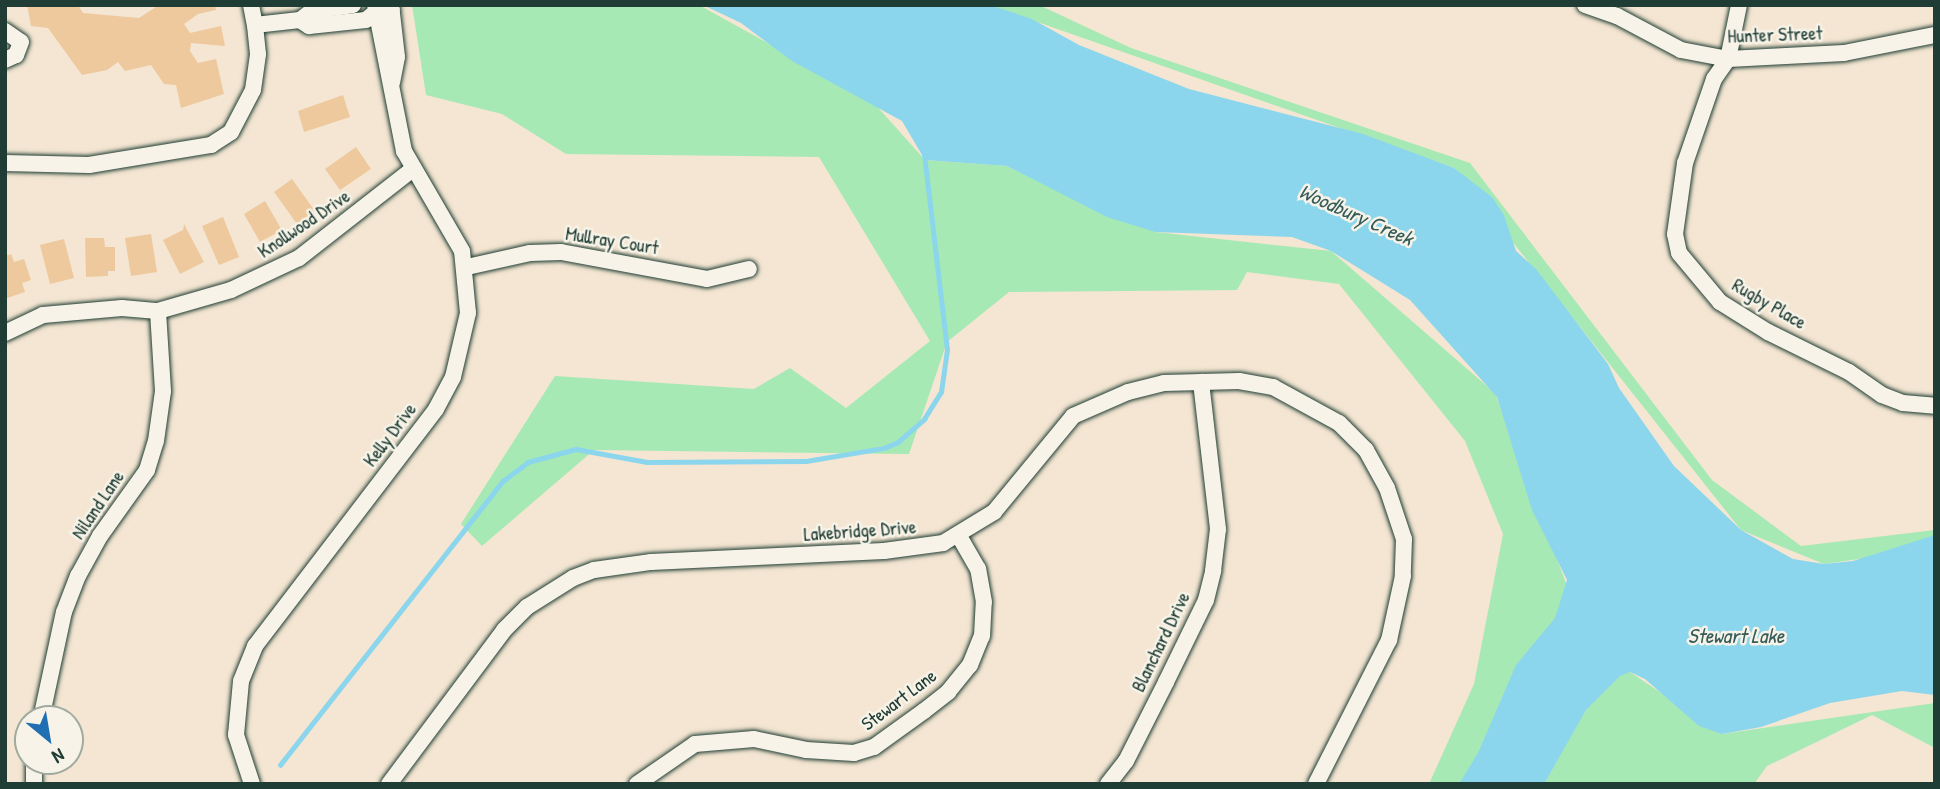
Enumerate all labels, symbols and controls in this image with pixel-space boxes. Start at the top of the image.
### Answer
street label: Hunter Street [1727,22,1823,48]
water label: Woodbury Creek [1295,179,1417,251]
street label: Knollwood Drive [254,185,354,263]
street label: Mullray Court [564,222,660,260]
street label: Rugby Place [1728,274,1810,334]
street label: Kelly Drive [359,399,421,471]
street label: Niland Lane [67,466,129,544]
street label: Lakebridge Drive [803,516,917,546]
street label: Blanchard Drive [1127,588,1195,696]
water label: Stewart Lake [1688,623,1784,649]
street label: Stewart Lane [857,664,941,736]
north arrow [14,705,84,775]
text: N [48,743,69,770]

